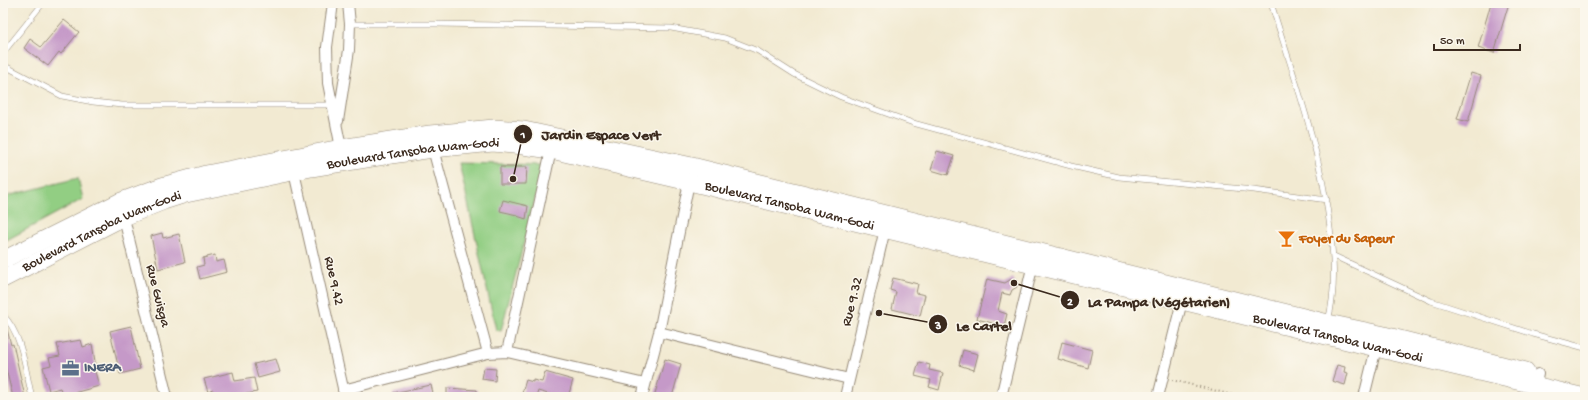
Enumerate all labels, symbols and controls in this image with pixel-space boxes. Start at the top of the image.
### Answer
scale bar [1434,26,1520,52]
text: 50 m [1440,35,1465,49]
callout: Jardin Espace Vert [513,120,668,147]
text: Jardin Espace Vert [541,127,662,145]
text: 1 [520,129,526,143]
street label: Boulevard Tansoba Wam-Godi [325,134,500,174]
street label: Boulevard Tansoba Wam-Godi [702,177,876,235]
street label: Boulevard Tansoba Wam-Godi [19,187,184,277]
bar icon: Foyer du Sapeur [1276,229,1296,249]
place label: Foyer du Sapeur [1298,231,1396,248]
street label: Rue 9.42 [319,255,347,307]
street label: Rue Guisga [141,263,173,330]
street label: Rue 9.32 [839,276,867,328]
callout: La Pampa (Végétarien) [1060,287,1239,314]
text: La Pampa (Végétarien) [1088,294,1230,312]
text: 2 [1067,296,1073,310]
street label: Boulevard Tansoba Wam-Godi [1250,310,1424,367]
callout: Le Cartel [928,311,1020,338]
text: Le Cartel [956,318,1013,336]
text: 3 [934,320,941,334]
office icon: INERA [61,358,81,378]
place label: INERA [84,360,123,377]

